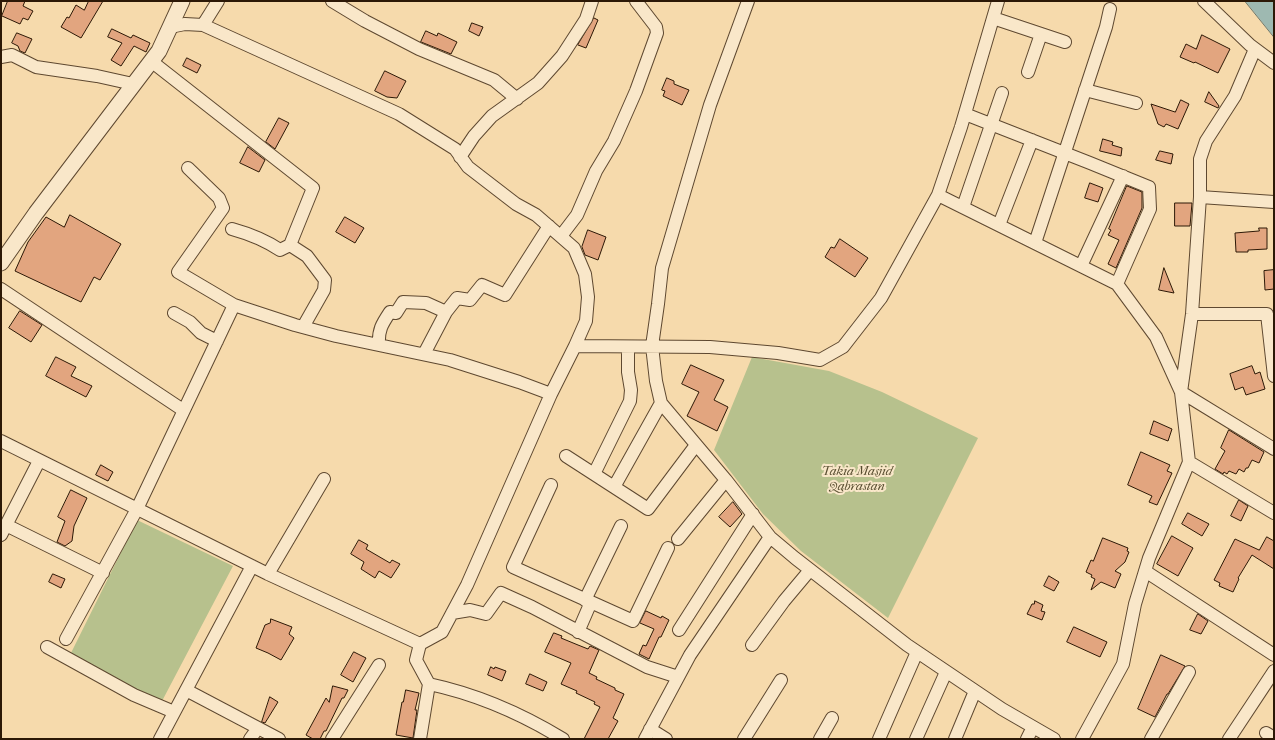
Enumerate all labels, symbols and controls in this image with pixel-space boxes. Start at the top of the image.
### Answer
park label: Takia Masjid Qabrastan [822,464,892,495]

